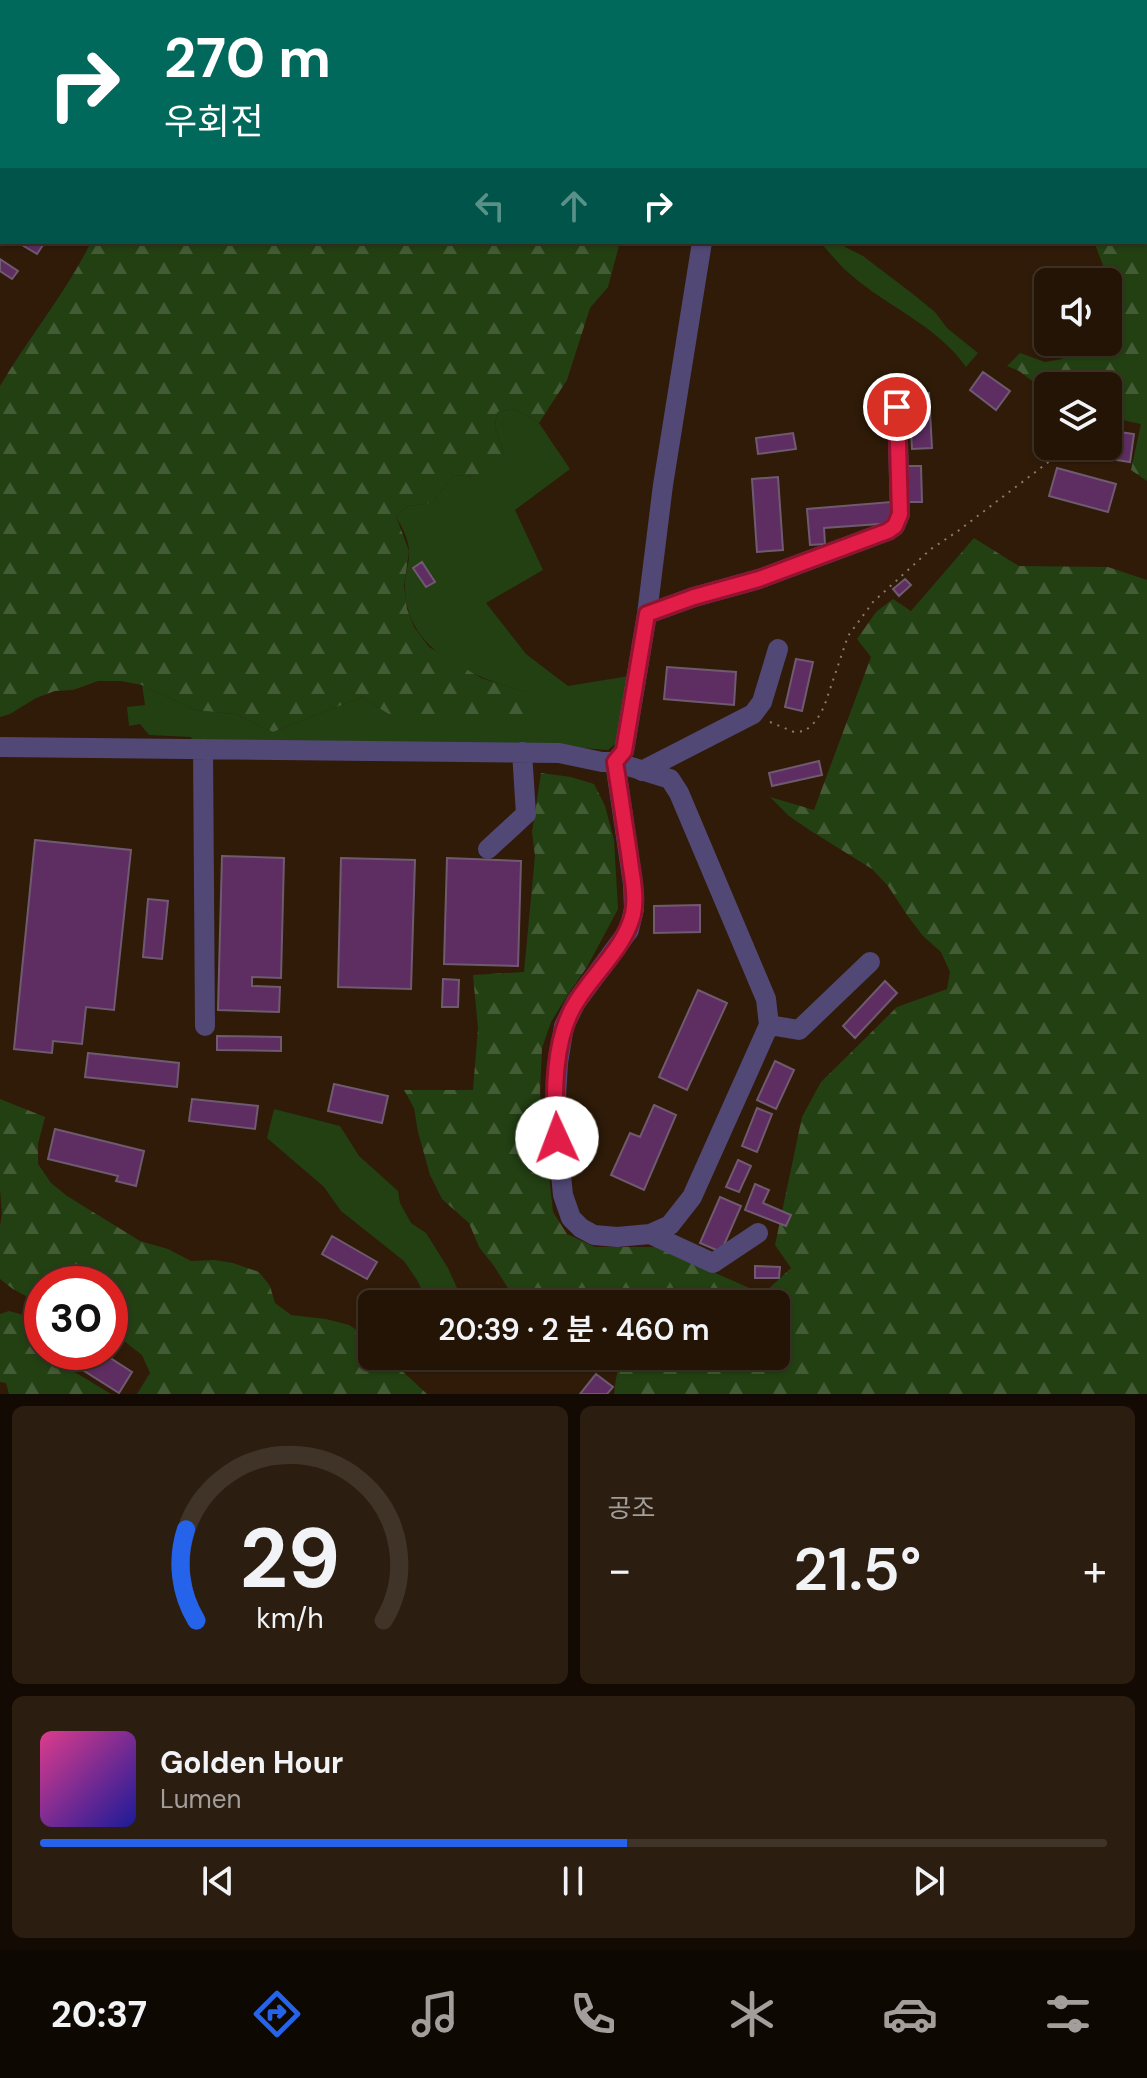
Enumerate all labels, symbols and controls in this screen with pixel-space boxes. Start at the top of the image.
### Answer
text: 270 m [164,21,331,94]
icon: right [32,32,136,136]
text: 우회전 [164,98,263,145]
icon: left [468,184,512,228]
icon: ahead [552,184,596,228]
icon: right [636,184,680,228]
map controls [1034,268,1122,460]
button: sound [1034,268,1122,356]
button: layers [1034,372,1122,460]
pin [863,373,931,441]
icon: arrive [875,385,919,429]
position arrow [515,1096,599,1180]
speed limit sign: 30 [24,1266,128,1370]
text: 20:39 · 2 분 · 460 m [438,1310,710,1349]
text: 공조 [608,1491,655,1525]
text: 29 [240,1504,340,1613]
text: 21.5° [793,1530,921,1609]
text: − [608,1541,632,1599]
text: + [1083,1541,1107,1599]
text: km/h [256,1600,324,1637]
text: Golden Hour [160,1743,343,1782]
text: Lumen [160,1782,241,1816]
icon: previous [196,1859,240,1903]
icon: pause [551,1859,595,1903]
icon: next [907,1859,951,1903]
icon: directions [249,1986,305,2042]
icon: music [407,1986,463,2042]
icon: phone [565,1986,621,2042]
icon: climate [724,1986,780,2042]
icon: car [882,1986,938,2042]
icon: filters [1040,1986,1096,2042]
text: 20:37 [51,1991,147,2038]

